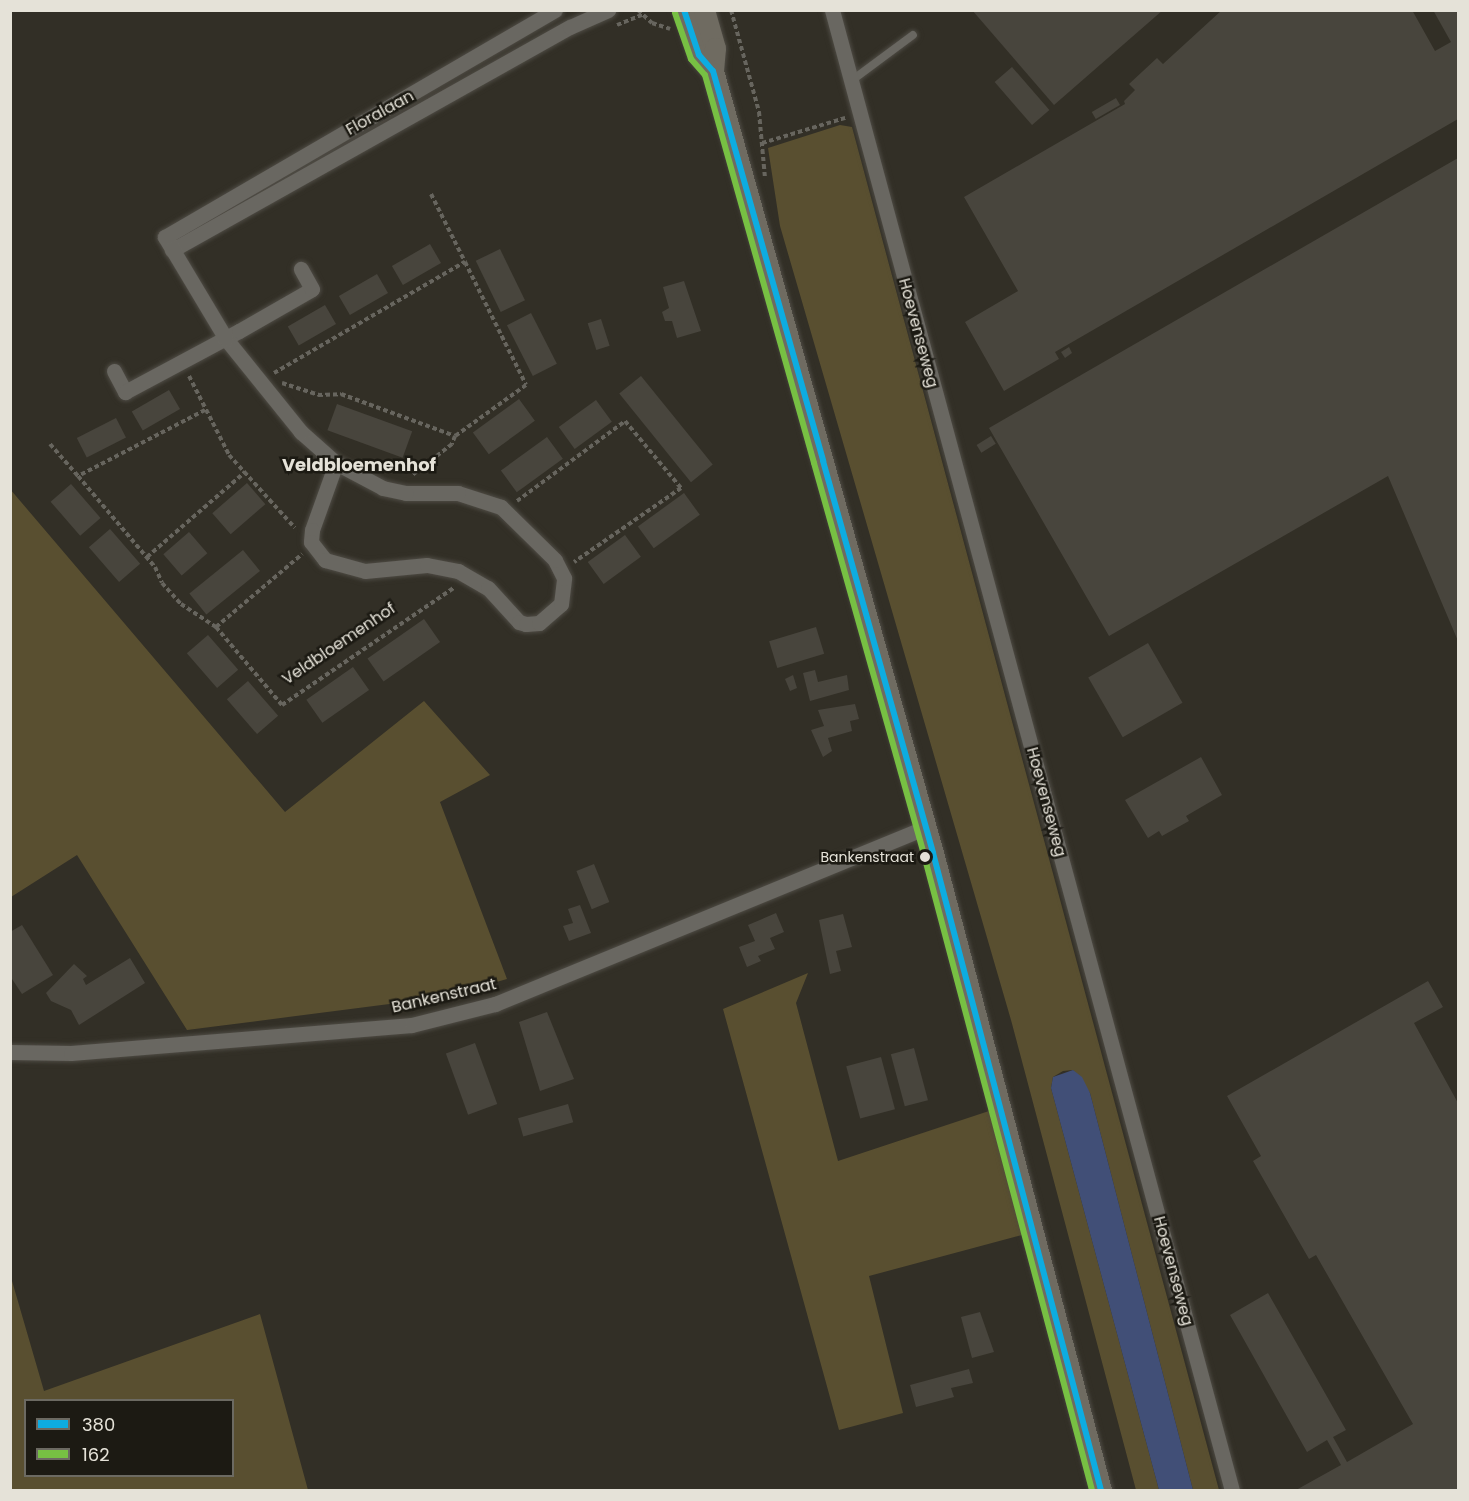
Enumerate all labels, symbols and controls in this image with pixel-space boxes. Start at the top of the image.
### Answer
street label: Floralaan [343,86,417,140]
street label: Hoevenseweg [894,276,942,390]
district label: Veldbloemenhof [282,454,436,476]
street label: Veldbloemenhof [279,599,399,689]
street label: Hoevenseweg [1022,745,1070,859]
place label: Bankenstraat [820,849,914,865]
marker: Bankenstraat [919,851,931,863]
street label: Bankenstraat [390,975,498,1017]
street label: Hoevenseweg [1149,1214,1197,1328]
legend [24,1399,234,1477]
text: 380 [82,1412,115,1437]
text: 162 [82,1442,110,1467]

